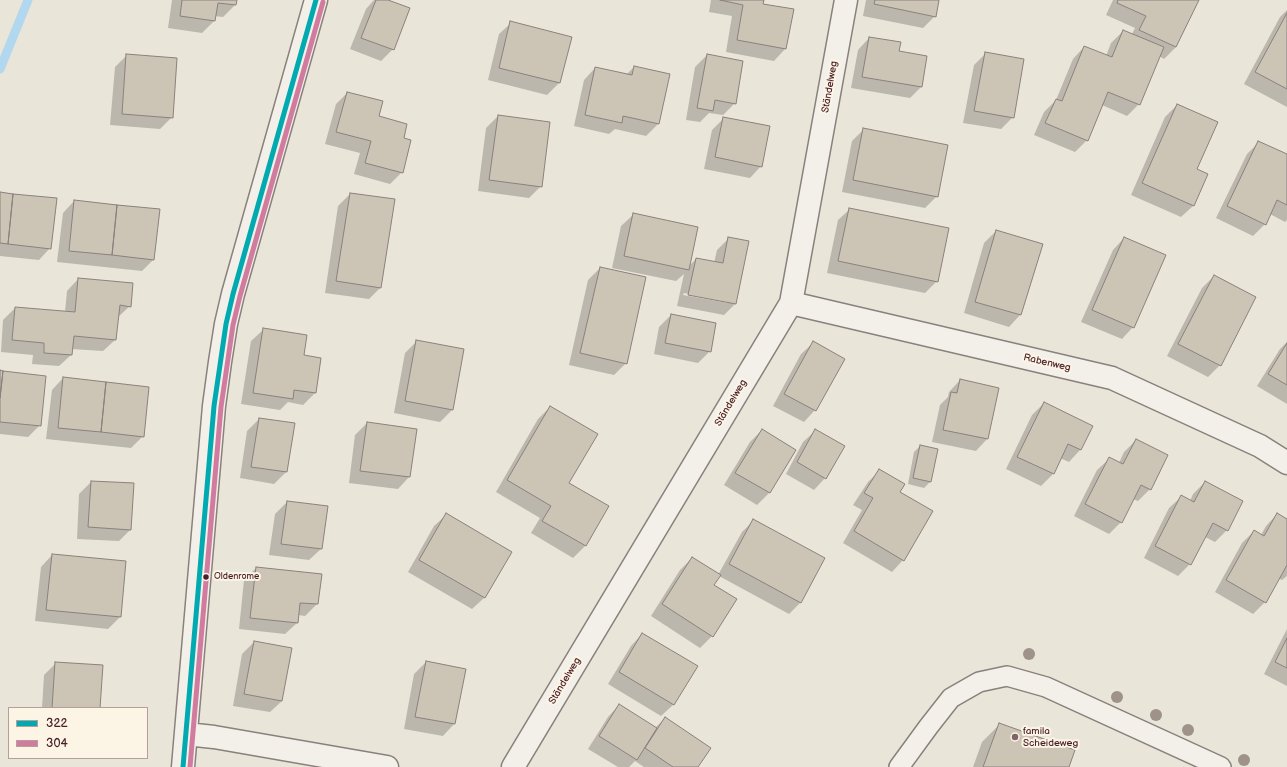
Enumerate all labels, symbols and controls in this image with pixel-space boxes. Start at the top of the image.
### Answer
street label: Ständelweg [820,60,840,114]
street label: Rabenweg [1022,352,1072,374]
street label: Ständelweg [712,377,750,429]
marker: Oldenrome [201,572,211,582]
place label: Oldenrome [214,572,259,582]
street label: Ständelweg [546,655,584,707]
legend [8,707,148,759]
text: 322 [46,716,68,731]
place label: famila Scheideweg [1023,725,1078,748]
marker: famila Scheideweg [1010,732,1020,742]
text: 304 [46,736,68,751]

